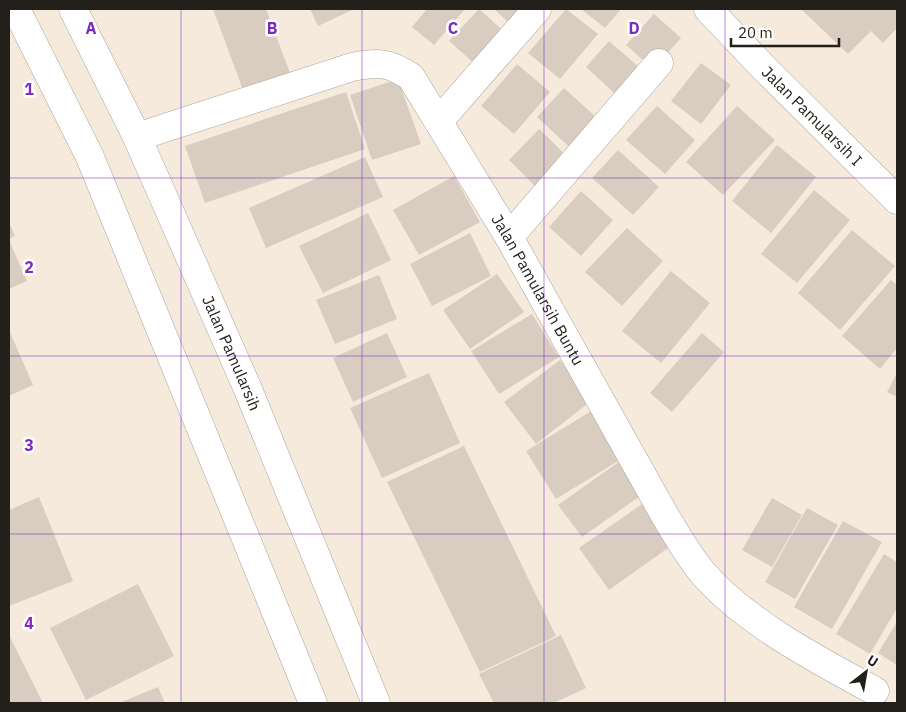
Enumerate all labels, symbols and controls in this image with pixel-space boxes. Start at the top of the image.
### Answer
scale bar [731,15,838,47]
text: A [86,18,97,38]
text: B [267,18,278,38]
text: C [448,18,458,38]
text: D [628,18,640,38]
text: 20 m [738,23,773,42]
street label: Jalan Pamularsih I [758,62,866,170]
text: 1 [24,79,34,99]
street label: Jalan Pamularsih Buntu [487,210,589,369]
text: 2 [24,257,34,277]
street label: Jalan Pamularsih [198,292,265,413]
text: 3 [24,435,34,455]
text: 4 [24,613,34,633]
north arrow [841,647,891,697]
text: U [864,651,881,671]

